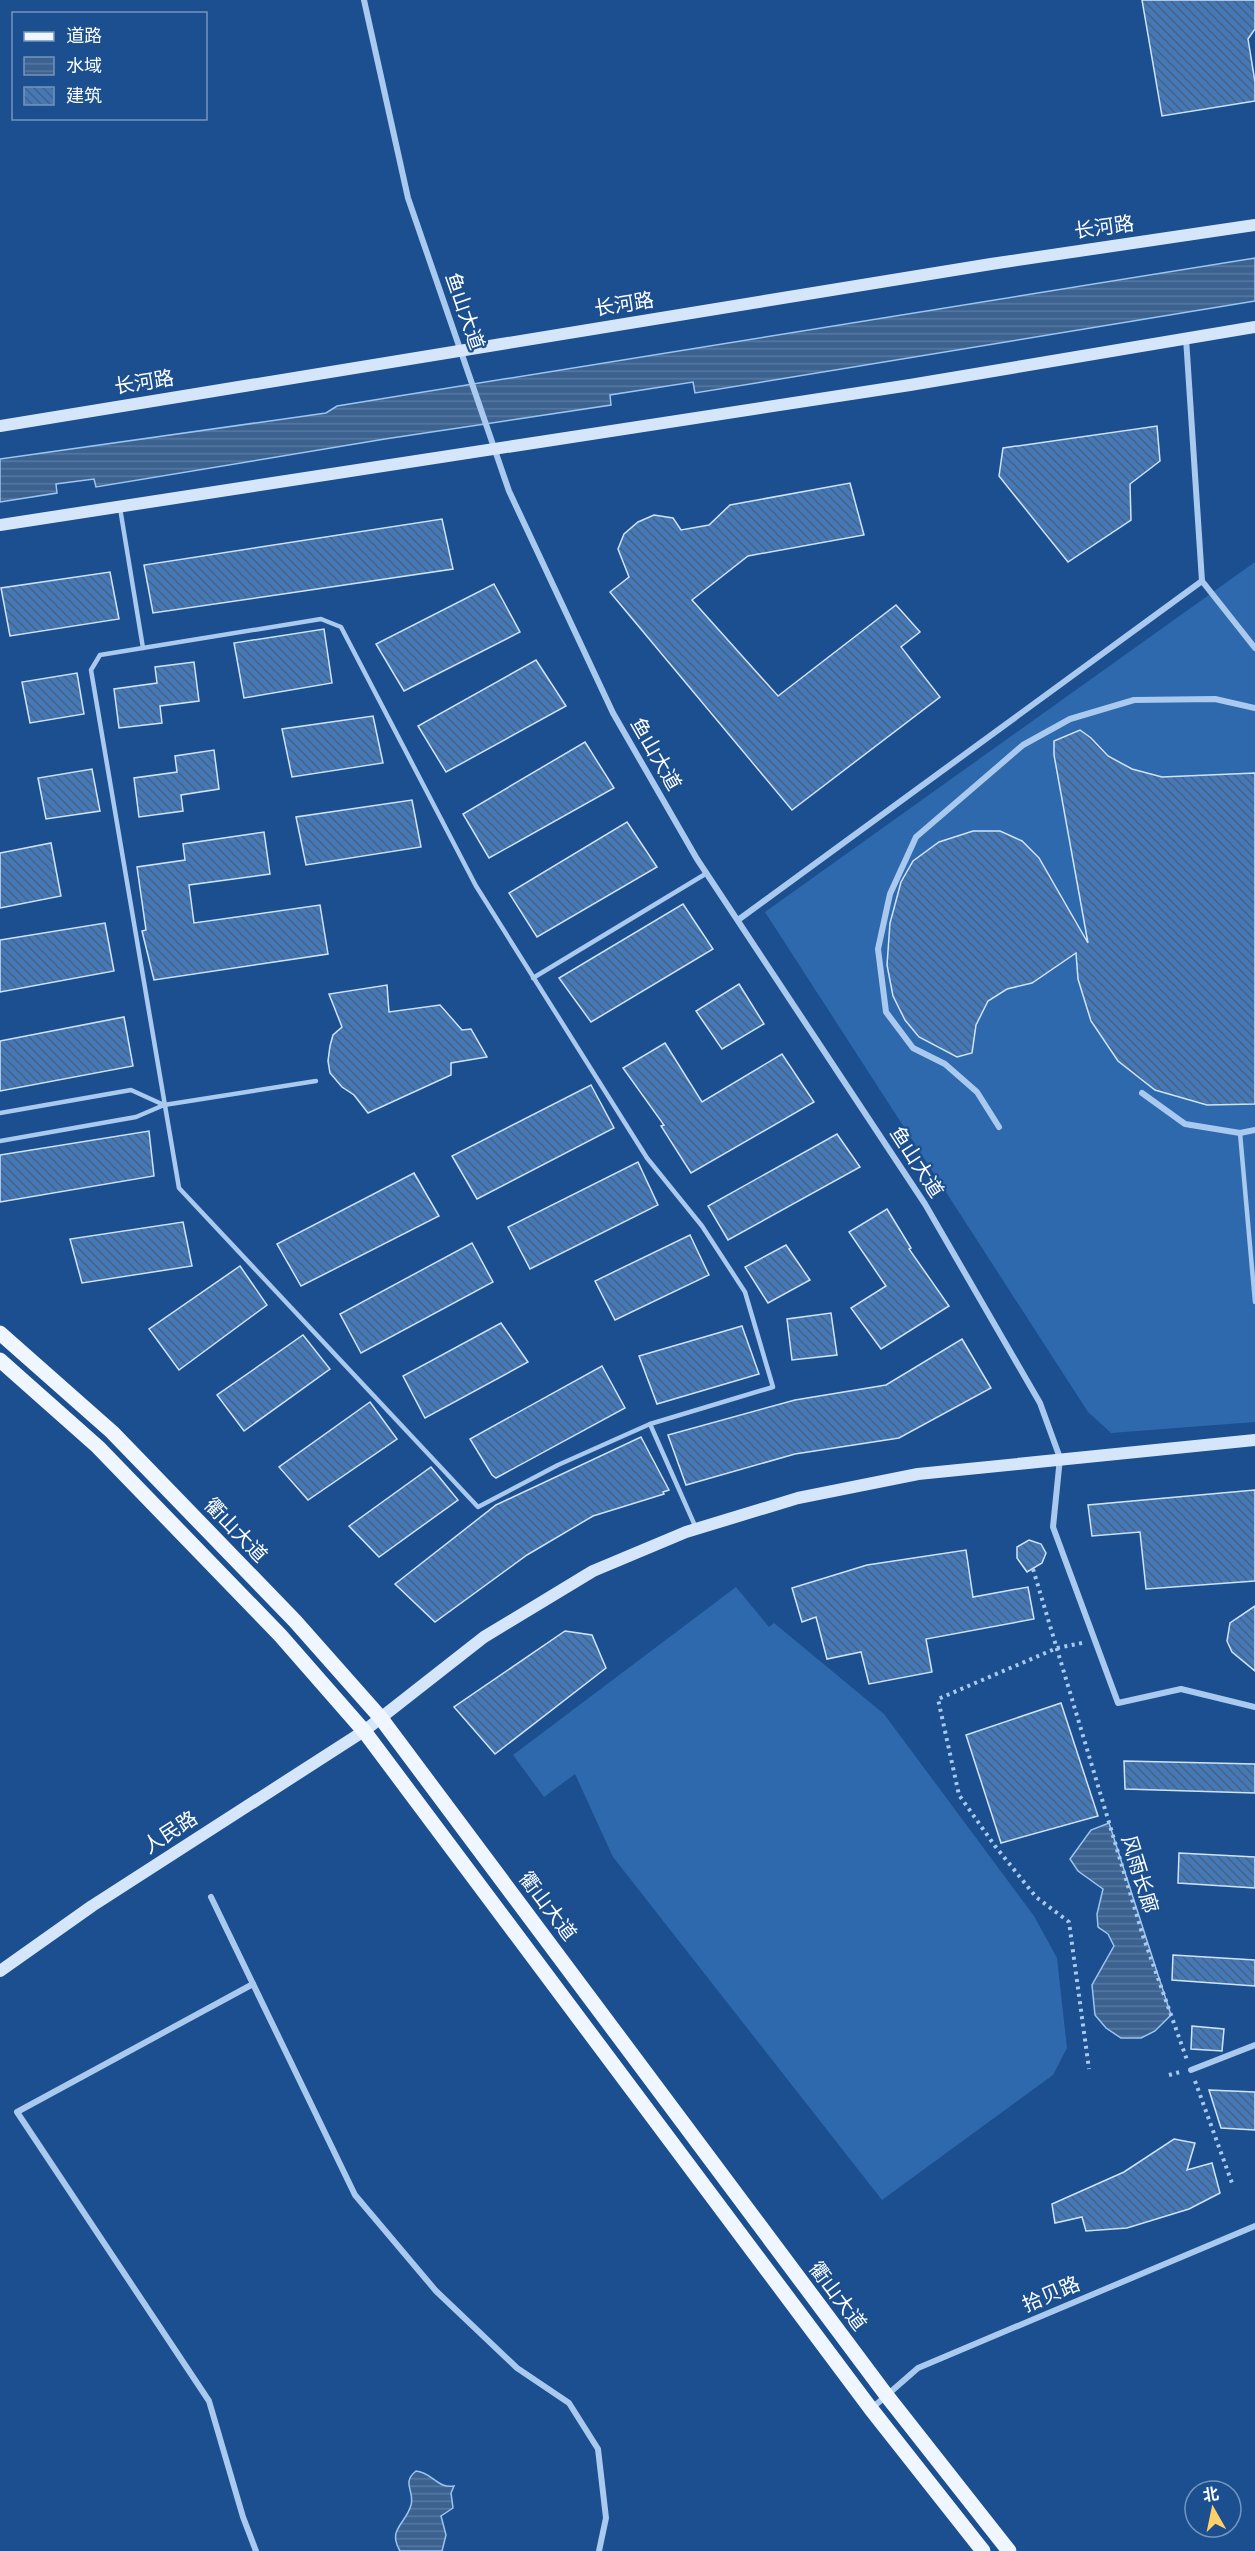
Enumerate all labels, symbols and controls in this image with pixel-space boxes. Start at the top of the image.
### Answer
legend [12,12,207,120]
text: 道路 [66,25,102,46]
text: 水域 [66,55,102,76]
text: 建筑 [66,85,102,106]
street label: 长河路 [1073,211,1135,243]
street label: 鱼山大道 [441,269,489,353]
street label: 长河路 [592,287,656,321]
street label: 长河路 [112,365,176,399]
street label: 鱼山大道 [626,713,686,795]
street label: 鱼山大道 [885,1122,949,1202]
street label: 衢山大道 [200,1493,272,1567]
street label: 人民路 [138,1806,202,1858]
street label: 风雨长廊 [1117,1832,1163,1916]
street label: 衢山大道 [514,1867,582,1945]
street label: 衢山大道 [804,2257,872,2335]
street label: 拾贝路 [1019,2271,1083,2317]
north arrow [1183,2479,1243,2539]
text: 北 [1201,2484,1220,2505]

